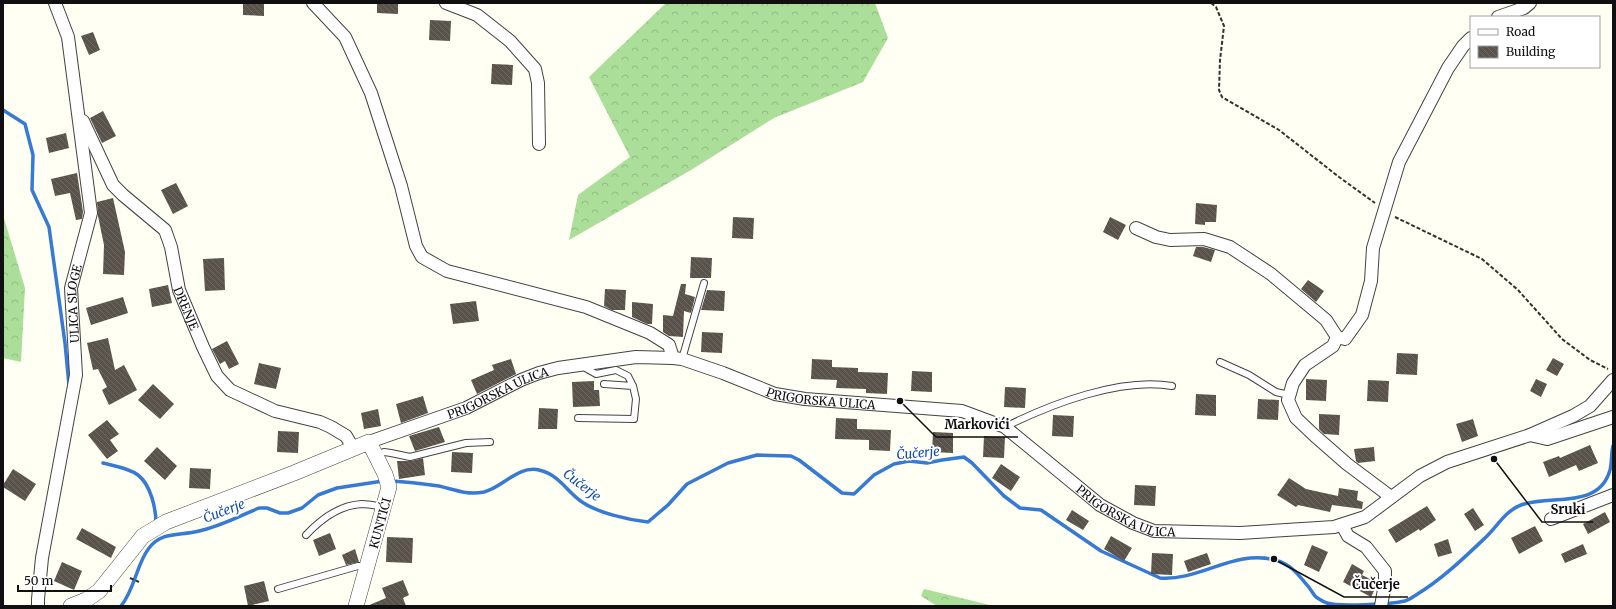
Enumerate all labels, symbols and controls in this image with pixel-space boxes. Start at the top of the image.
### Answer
legend [1470,16,1600,68]
text: Road [1506,24,1535,39]
text: Building [1506,44,1556,59]
street label: ULICA SLOGE [63,262,85,344]
street label: DRENJE [171,284,203,333]
street label: PRIGORSKA ULICA [445,363,550,422]
street label: PRIGORSKA ULICA [764,384,877,412]
callout: Markovići [936,412,1018,437]
text: Markovići [944,416,1010,433]
water label: Čučerje [896,442,941,463]
water label: Čučerje [560,464,605,505]
street label: PRIGORSKA ULICA [1073,481,1176,539]
water label: Čučerje [200,494,248,527]
street label: KUNTIĆI [366,496,394,550]
callout: Sruki [1542,497,1593,522]
text: Sruki [1551,501,1586,518]
scale bar [18,567,111,593]
callout: Čučerje [1344,572,1408,597]
text: 50 m [24,573,53,588]
text: Čučerje [1352,575,1400,593]

